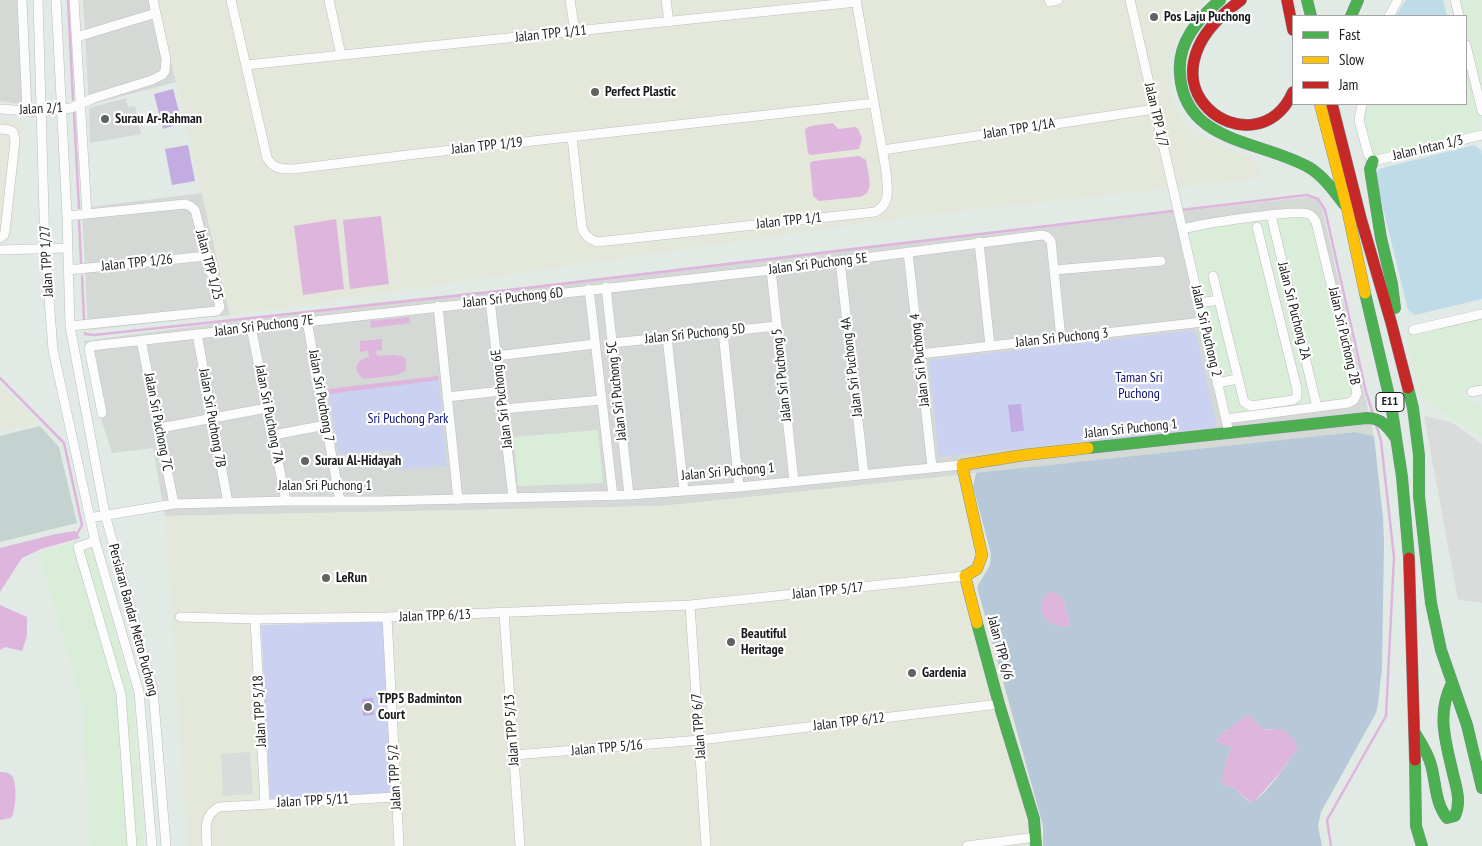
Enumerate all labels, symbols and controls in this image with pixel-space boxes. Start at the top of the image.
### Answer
place label: Pos Laju Puchong [1164,9,1251,25]
marker: Pos Laju Puchong [1148,11,1160,23]
legend [1292,15,1467,105]
street label: Jalan TPP 1/11 [514,22,588,46]
text: Fast [1339,25,1360,44]
text: Slow [1339,50,1364,69]
text: Jam [1339,75,1358,94]
street label: Jalan TPP 1/7 [1140,81,1172,149]
place label: Perfect Plastic [605,84,676,100]
marker: Perfect Plastic [589,86,601,98]
street label: Jalan 2/1 [19,99,63,119]
place label: Surau Ar-Rahman [115,111,202,127]
marker: Surau Ar-Rahman [99,113,111,125]
street label: Jalan TPP 1/1A [982,115,1056,143]
street label: Jalan Intan 1/3 [1391,132,1465,164]
street label: Jalan TPP 1/19 [450,134,524,158]
street label: Jalan TPP 1/1 [756,209,822,233]
street label: Jalan TPP 1/27 [37,225,57,297]
street label: Jalan TPP 1/25 [192,228,226,302]
street label: Jalan Sri Puchong 5E [768,250,868,278]
street label: Jalan TPP 1/26 [100,251,174,275]
street label: Jalan Sri Puchong 2A [1274,260,1314,362]
street label: Jalan Sri Puchong 6D [462,284,564,312]
street label: Jalan Sri Puchong 2 [1187,284,1225,378]
street label: Jalan Sri Puchong 2B [1325,285,1363,387]
street label: Jalan Sri Puchong 7E [214,312,314,340]
street label: Jalan Sri Puchong 4 [907,313,933,407]
street label: Jalan Sri Puchong 4A [838,316,866,418]
street label: Jalan Sri Puchong 5D [644,320,746,348]
street label: Jalan Sri Puchong 3 [1015,325,1109,351]
street label: Jalan Sri Puchong 5 [769,328,795,422]
street label: Jalan Sri Puchong 5C [603,340,631,442]
street label: Jalan Sri Puchong 7 [305,349,337,443]
street label: Jalan Sri Puchong 6E [488,349,516,449]
street label: Jalan Sri Puchong 7A [251,363,287,465]
street label: Jalan Sri Puchong 7B [195,367,229,469]
park label: Taman Sri Puchong [1115,370,1163,402]
street label: Jalan Sri Puchong 7C [140,371,176,473]
road number: E11 [1376,392,1404,412]
park label: Sri Puchong Park [367,411,449,427]
street label: Jalan Sri Puchong 1 [1084,416,1178,442]
place label: Surau Al-Hidayah [315,453,401,469]
marker: Surau Al-Hidayah [299,455,311,467]
street label: Jalan Sri Puchong 1 [681,460,775,484]
street label: Jalan Sri Puchong 1 [278,478,372,494]
street label: Persiaran Bandar Metro Puchong [105,542,161,698]
place label: LeRun [336,570,367,586]
marker: LeRun [320,572,332,584]
street label: Jalan TPP 5/17 [791,579,865,603]
street label: Jalan TPP 6/13 [399,606,471,626]
street label: Jalan TPP 6/6 [983,614,1017,682]
place label: Beautiful Heritage [741,626,786,658]
marker: Beautiful Heritage [725,636,737,648]
place label: Gardenia [922,665,966,681]
marker: Gardenia [906,667,918,679]
street label: Jalan TPP 5/18 [250,675,270,747]
place label: TPP5 Badminton Court [378,691,462,724]
street label: Jalan TPP 6/7 [688,693,710,759]
street label: Jalan TPP 5/13 [501,694,523,766]
marker: TPP5 Badminton Court [362,701,374,713]
street label: Jalan TPP 6/12 [812,709,886,735]
street label: Jalan TPP 5/16 [570,737,644,759]
street label: Jalan TPP 5/2 [385,744,405,810]
street label: Jalan TPP 5/11 [277,791,349,811]

